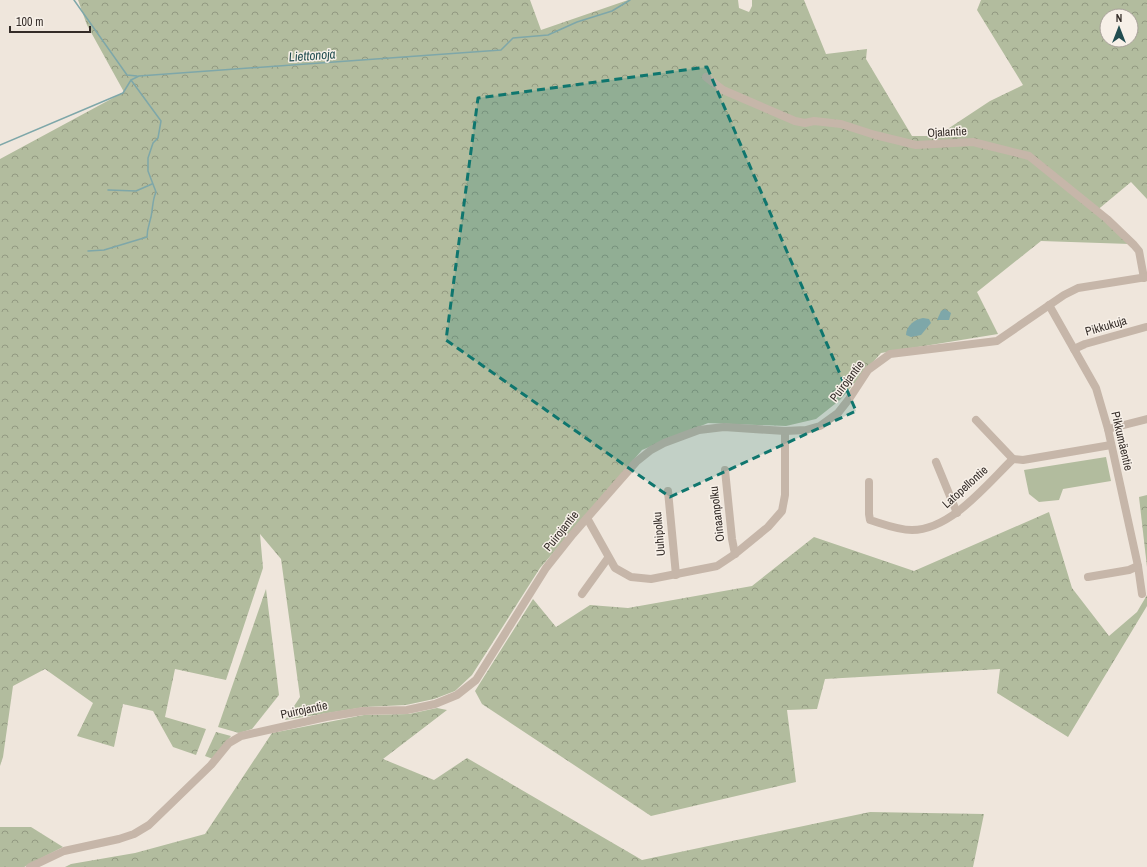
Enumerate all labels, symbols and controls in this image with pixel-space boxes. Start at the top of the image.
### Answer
scale bar [10,8,90,34]
north arrow [1099,8,1139,48]
text: N [1116,11,1122,25]
text: 100 m [16,14,43,30]
water label: Liettonoja [288,45,336,66]
street label: Ojalantie [927,123,967,141]
street label: Pikkukuja [1083,312,1129,340]
street label: Puirojantie [826,357,868,405]
street label: Pikkumäentie [1107,410,1137,472]
street label: Latopellontie [939,462,991,512]
street label: Oinaanpolku [706,485,728,543]
street label: Puirojantie [540,507,582,555]
street label: Uuhipolku [649,511,669,557]
street label: Puirojantie [279,697,329,723]

